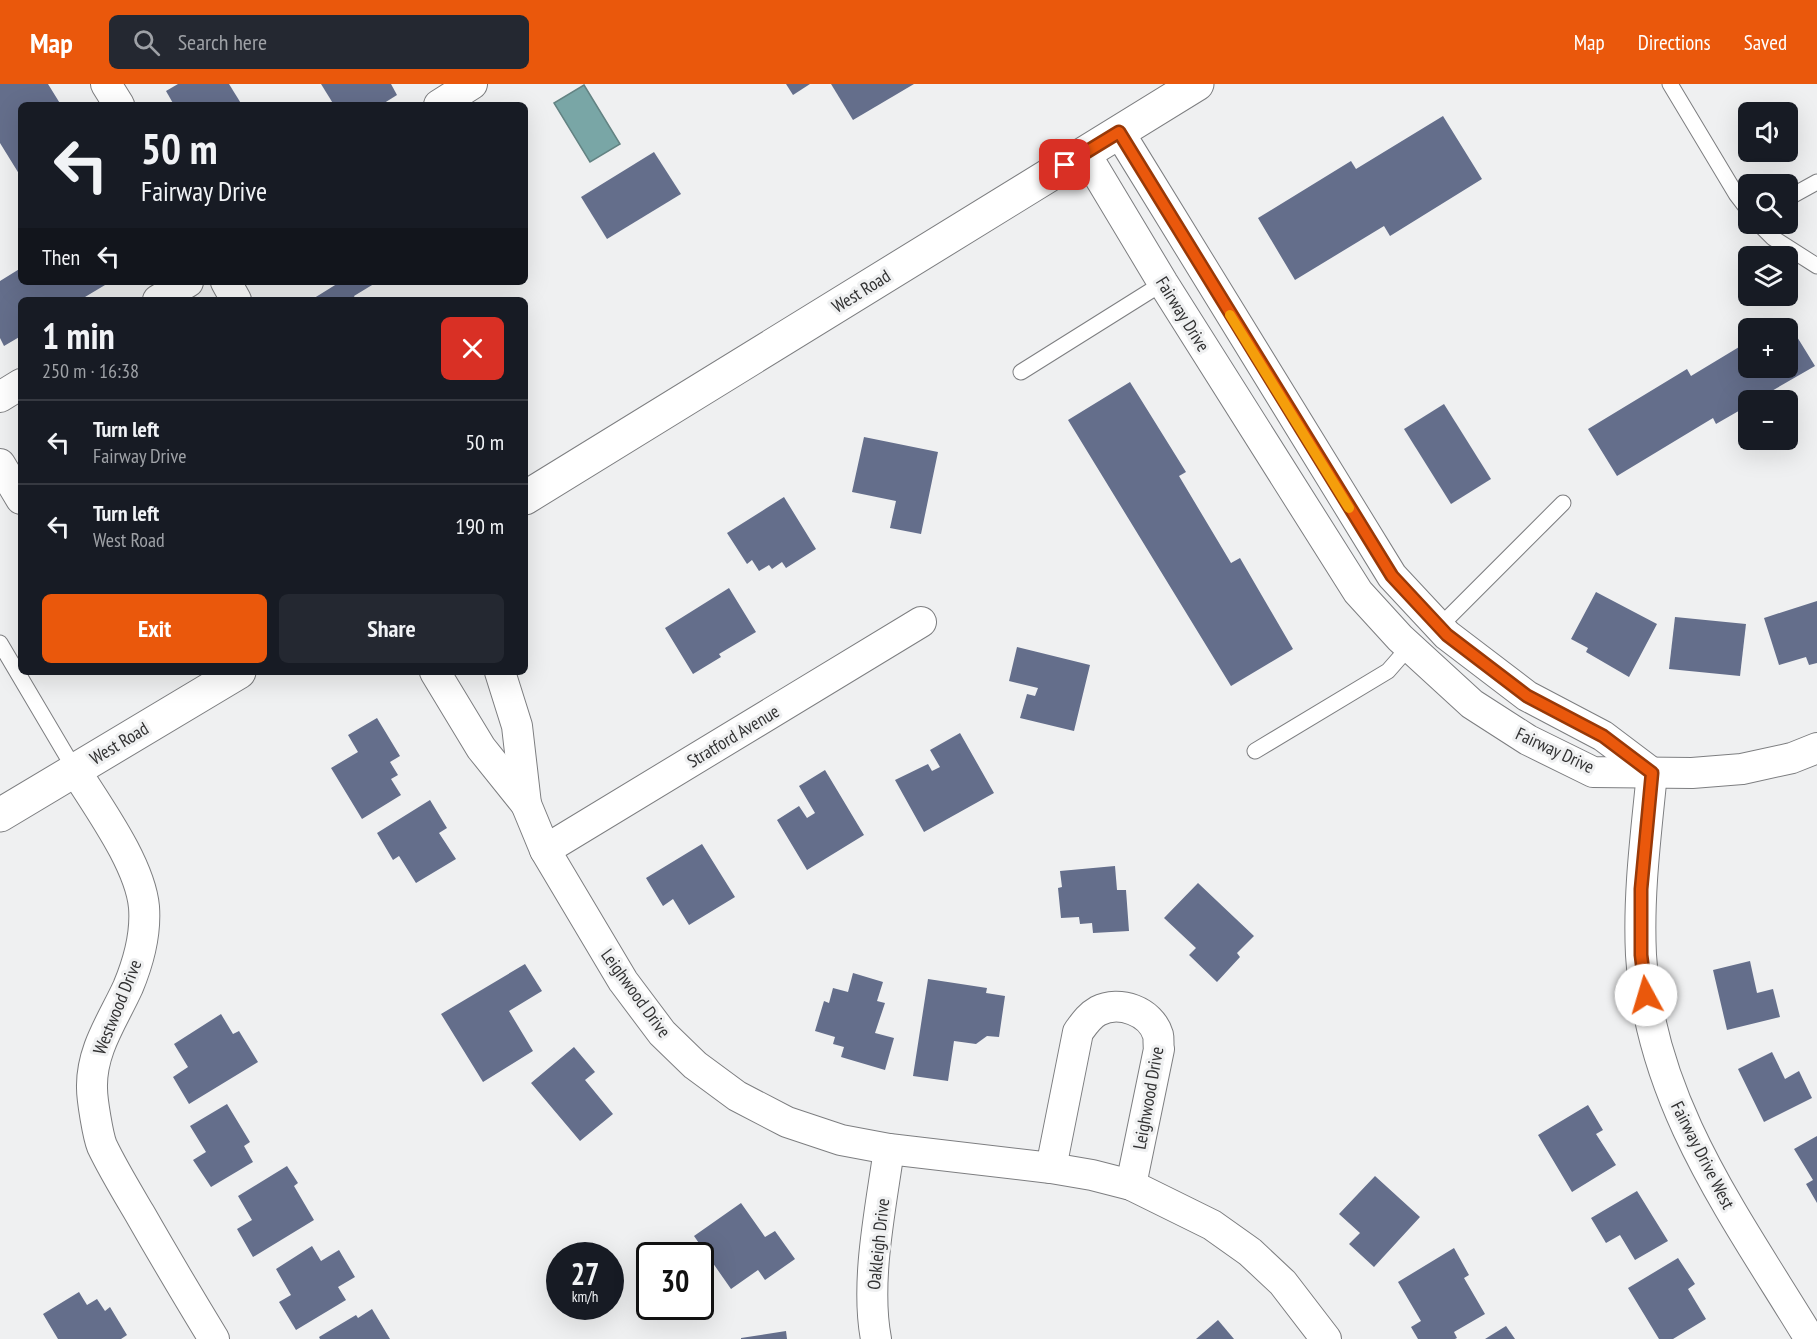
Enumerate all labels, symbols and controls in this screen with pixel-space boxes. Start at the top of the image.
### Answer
search box [109,15,529,69]
text: Map [30,24,73,61]
icon: search [130,26,163,59]
text: Search here [178,28,267,56]
text: Map [1574,29,1605,56]
text: Directions [1638,29,1711,56]
text: Saved [1744,29,1787,56]
map controls [1738,102,1798,450]
button: sound [1738,102,1798,162]
text: 50 m [141,121,218,176]
icon: left [42,126,120,204]
pin [1039,139,1090,190]
icon: arrive [1048,148,1081,181]
text: Fairway Drive [141,174,267,208]
button: search [1738,174,1798,234]
icon: left [92,240,125,273]
text: Then [42,243,80,271]
button: layers [1738,246,1798,306]
street label: West Road [828,264,894,318]
street label: Fairway Drive [1151,272,1215,356]
text: 1 min [42,312,115,359]
button: close [441,317,504,380]
button: + [1738,318,1798,378]
text: 250 m · 16:38 [42,358,139,384]
button: − [1738,390,1798,450]
text: Turn left [93,415,159,443]
icon: left [42,426,75,459]
text: 50 m [465,428,504,456]
text: Fairway Drive [93,443,186,469]
text: Turn left [93,499,159,527]
icon: left [42,510,75,543]
text: 190 m [455,512,504,540]
text: West Road [93,527,165,553]
button: Exit [42,594,267,663]
button: Share [279,594,504,663]
street label: Stratford Avenue [683,699,783,773]
street label: West Road [85,717,153,769]
street label: Fairway Drive [1512,722,1598,778]
street label: Leighwood Drive [596,944,676,1042]
street label: Westwood Drive [88,956,146,1058]
position arrow [1614,963,1678,1027]
street label: Leighwood Drive [1128,1045,1168,1151]
street label: Fairway Drive West [1666,1097,1740,1213]
street label: Oakleigh Drive [862,1197,894,1291]
speed limit sign: 30 [636,1242,714,1320]
text: 27 [571,1254,599,1293]
text: km/h [572,1287,598,1306]

